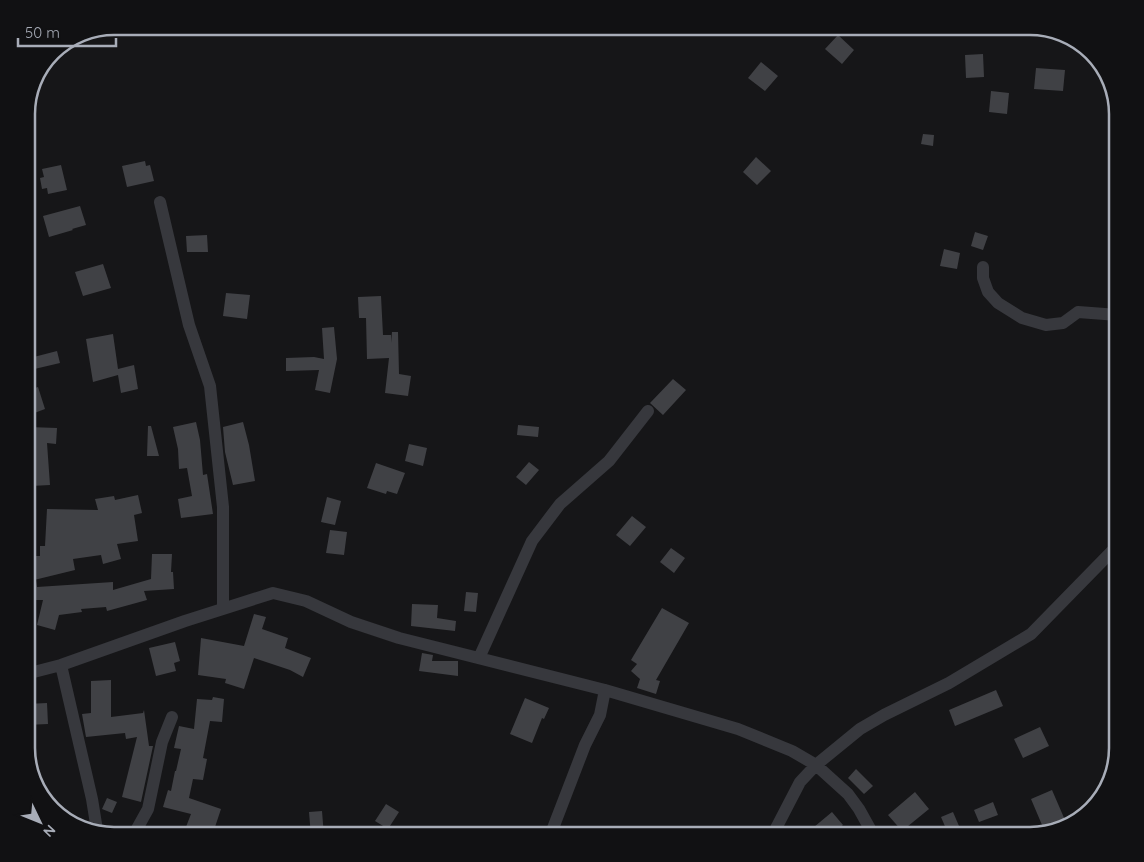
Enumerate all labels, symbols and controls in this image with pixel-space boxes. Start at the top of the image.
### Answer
scale bar [18,15,115,47]
text: 50 m [25,23,60,42]
north arrow [15,797,65,847]
text: N [39,821,60,841]

